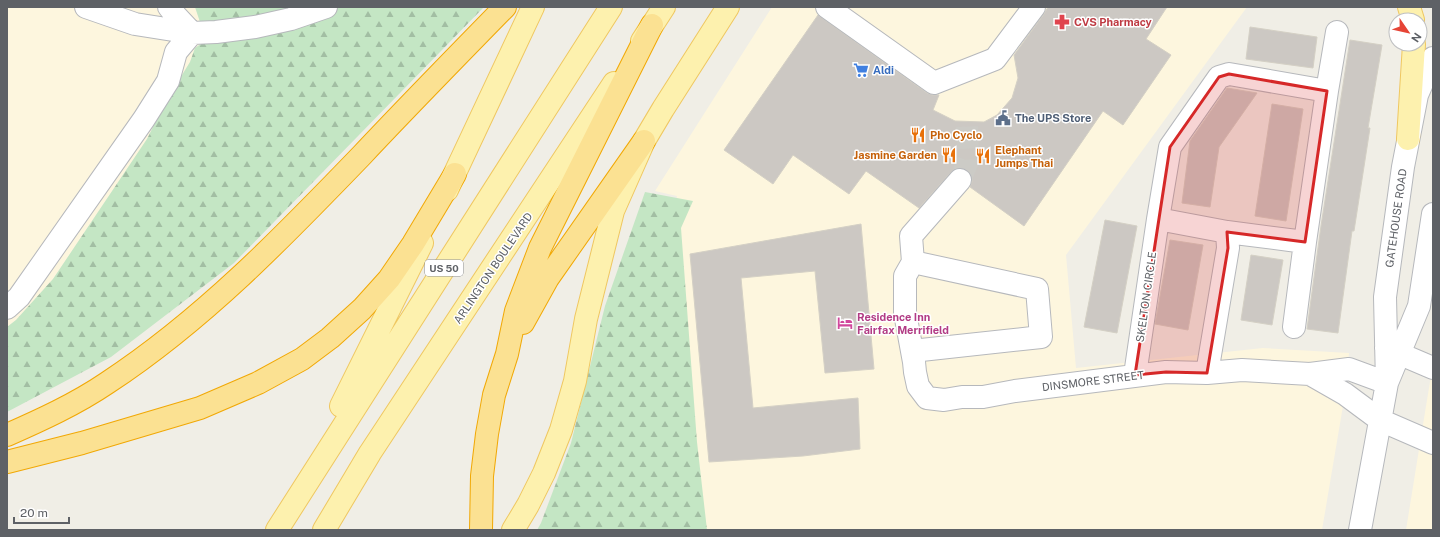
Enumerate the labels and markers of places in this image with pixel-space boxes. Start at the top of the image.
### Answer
pharmacy icon: CVS Pharmacy [1053,13,1071,31]
place label: CVS Pharmacy [1074,16,1153,28]
supermarket icon: Aldi [852,61,870,79]
place label: Aldi [873,64,894,76]
public building icon: The UPS Store [994,109,1012,127]
place label: The UPS Store [1015,112,1091,124]
restaurant icon: Pho Cyclo [909,126,927,144]
place label: Pho Cyclo [930,129,982,141]
place label: Elephant Jumps Thai [995,144,1053,169]
restaurant icon: Jasmine Garden [940,146,958,164]
restaurant icon: Elephant Jumps Thai [974,147,992,165]
place label: Jasmine Garden [854,149,937,161]
place label: Residence Inn Fairfax Merrifield [857,311,949,336]
hotel icon: Residence Inn Fairfax Merrifield [836,314,854,332]

